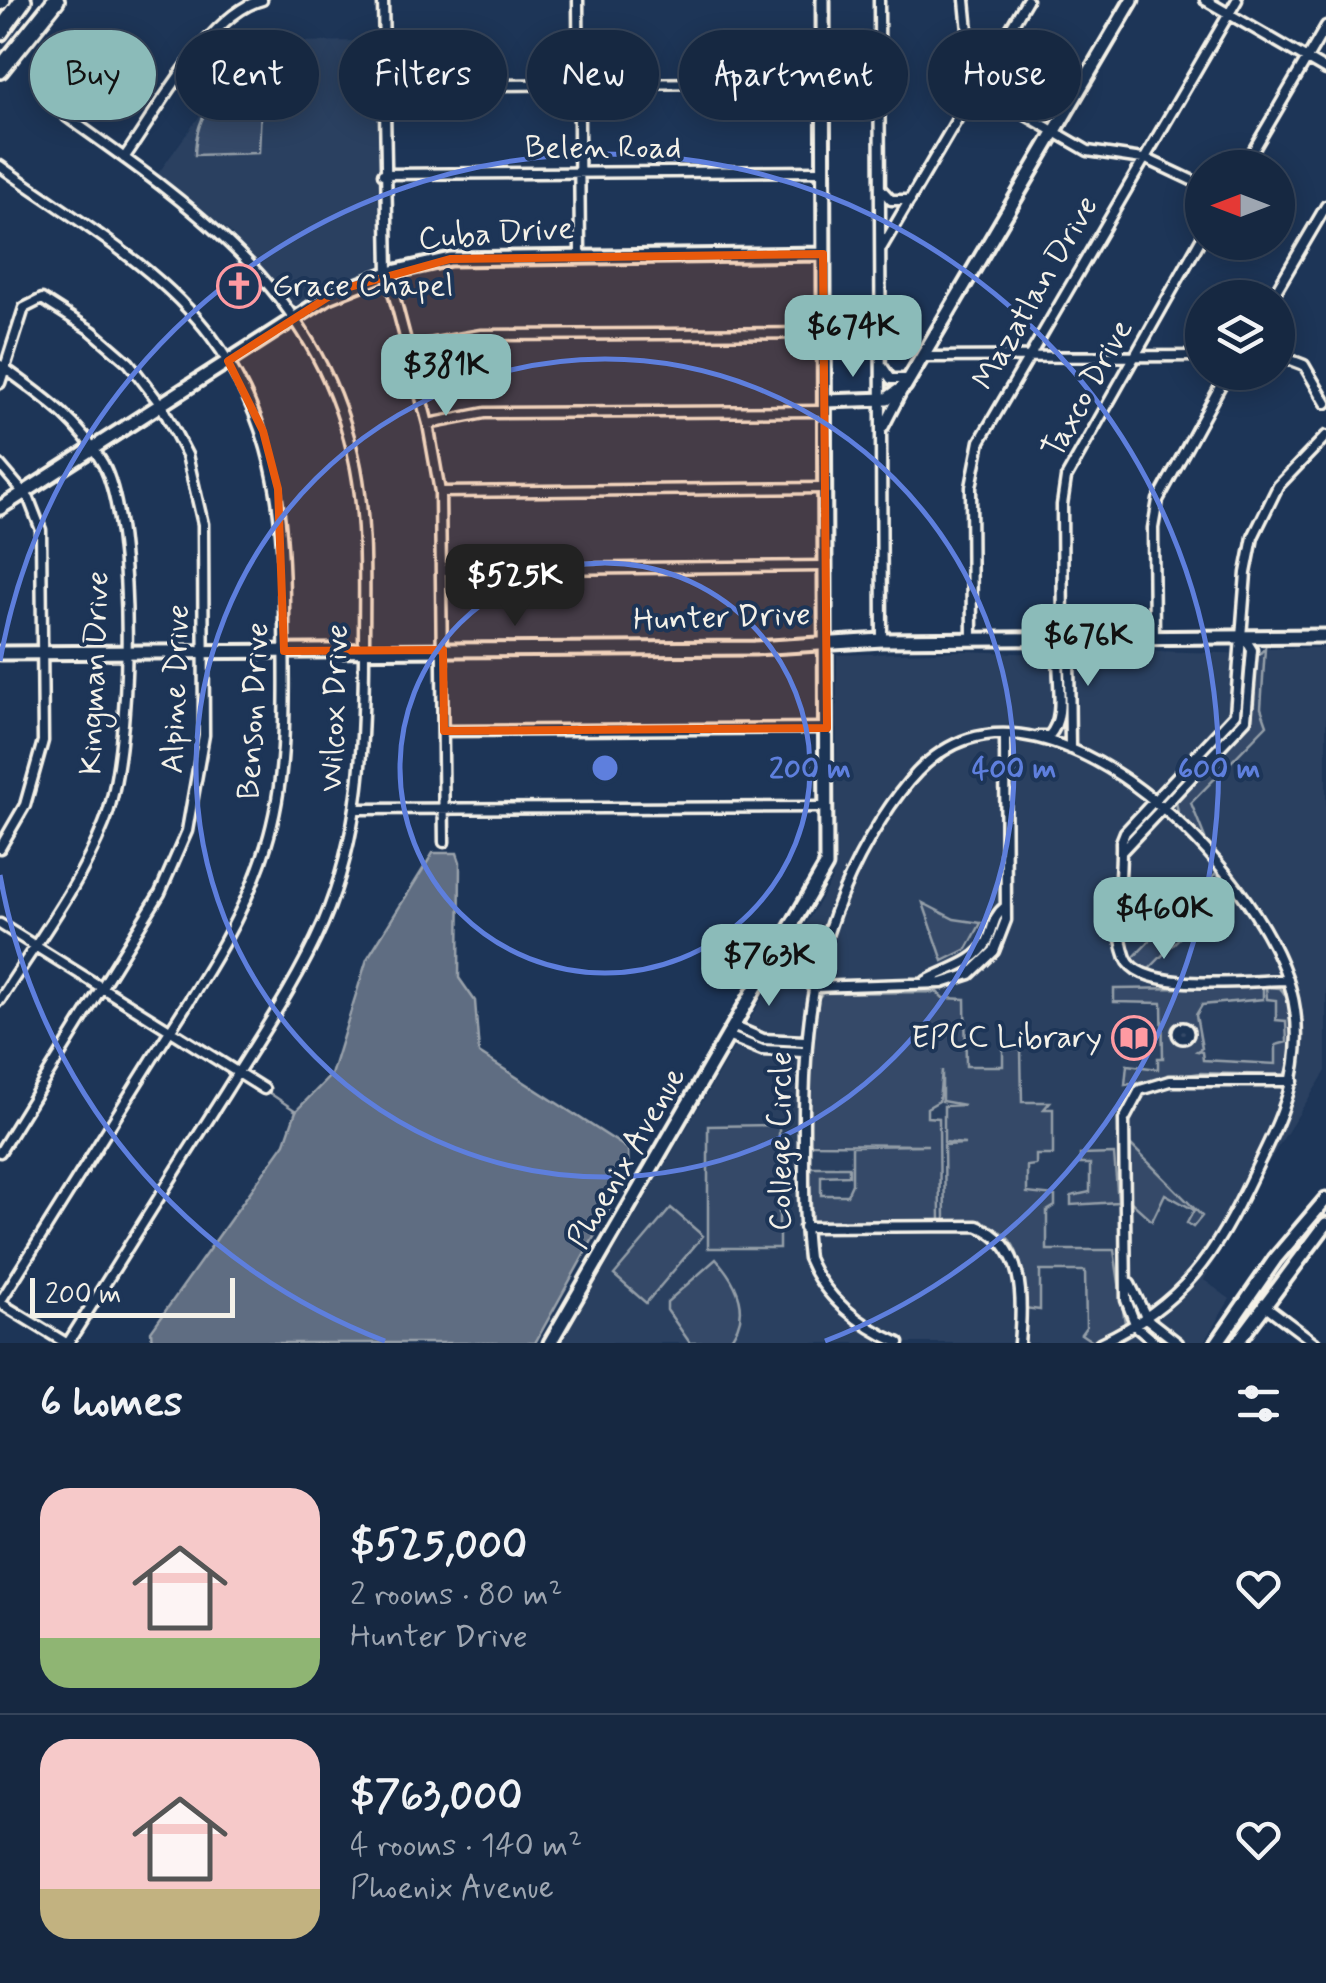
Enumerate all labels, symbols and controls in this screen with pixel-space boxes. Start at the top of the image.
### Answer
chip: Buy [30,30,156,120]
chip: Rent [176,30,319,120]
chip: Filters [339,30,507,120]
chip: New [527,30,659,120]
chip: Apartment [679,30,908,120]
chip: House [928,30,1081,120]
street label: Belen Road [525,127,681,169]
north arrow [1185,150,1295,260]
map controls [1185,150,1295,390]
street label: Mazatlan Drive [963,188,1109,398]
street label: Cuba Drive [417,208,575,260]
church icon: Grace Chapel [216,263,262,309]
place label: Grace Chapel [272,265,453,307]
button: layers [1185,280,1295,390]
pin: $674K [783,295,923,380]
text: $674K [807,306,899,348]
street label: Taxco Drive [1033,312,1143,466]
pin: $381K [376,334,516,419]
text: $381K [403,345,489,387]
pin: $525K [445,544,585,629]
text: $525K [467,555,563,597]
street label: Kingman Drive [70,570,122,776]
street label: Hunter Drive [633,594,811,642]
street label: Alpine Drive [152,604,200,774]
pin: $676K [1018,604,1158,689]
text: $676K [1044,615,1132,657]
street label: Benson Drive [228,621,280,801]
street label: Wilcox Drive [311,623,359,793]
centre of rings [587,750,623,786]
text: 200 m [769,750,851,789]
text: 400 m [972,750,1056,789]
text: 600 m [1178,750,1260,789]
pin: $460K [1094,877,1234,962]
text: $460K [1116,888,1212,930]
pin: $763K [699,924,839,1009]
text: $763K [723,935,815,977]
library icon: EPCC Library [1111,1015,1157,1061]
place label: EPCC Library [911,1017,1102,1059]
street label: College Circle [760,1051,802,1231]
street label: Phoenix Avenue [558,1059,696,1257]
scale bar [30,1273,235,1318]
text: 200 m [45,1277,121,1314]
text: 6 homes [40,1376,183,1431]
icon: filters [1231,1376,1286,1431]
text: $525,000 [350,1519,527,1574]
icon: home [120,1528,240,1648]
icon: heart [1231,1561,1286,1616]
text: 2 rooms · 80 m² [350,1574,563,1616]
text: Hunter Drive [350,1616,528,1658]
text: $763,000 [350,1770,522,1825]
icon: home [120,1779,240,1899]
icon: heart [1231,1812,1286,1867]
text: 4 rooms · 140 m² [350,1825,582,1867]
text: Phoenix Avenue [350,1867,554,1909]

